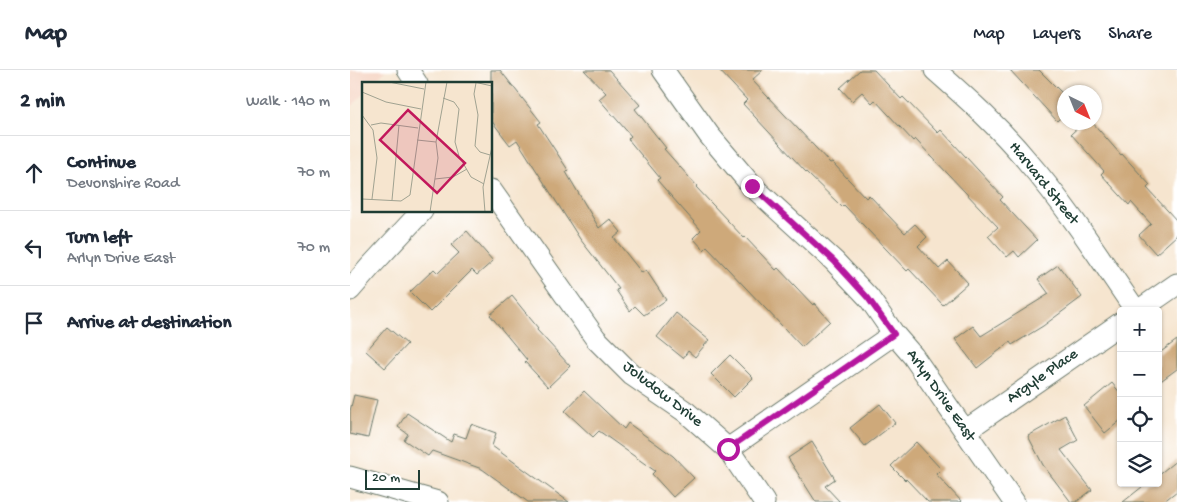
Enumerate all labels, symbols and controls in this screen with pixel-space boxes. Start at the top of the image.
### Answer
text: Map [25,20,67,49]
text: Map [973,24,1005,45]
text: Layers [1033,24,1080,45]
text: Share [1108,24,1152,45]
inset map [362,82,492,212]
north arrow [1057,85,1102,130]
text: 2 min [20,90,65,115]
text: Walk · 140 m [246,93,330,112]
street label: Harvard Street [1004,139,1083,230]
text: Continue [67,152,136,175]
icon: ahead [20,159,48,187]
text: 70 m [297,164,330,183]
text: Devonshire Road [67,175,179,194]
route end [741,175,764,198]
text: Turn left [67,227,131,250]
icon: left [20,234,48,262]
text: 70 m [297,239,330,258]
text: Arlyn Drive East [67,250,175,269]
map controls [1117,307,1162,487]
button: + [1117,307,1162,352]
icon: arrive [20,309,48,337]
text: Arrive at destination [67,312,231,335]
street label: Argyle Place [1004,345,1083,408]
street label: Arlyn Drive East [901,346,980,447]
button: − [1117,352,1162,397]
street label: Joludow Drive [618,358,706,433]
button: locate [1117,397,1162,442]
route start [717,438,740,461]
button: layers [1117,442,1162,487]
scale bar [365,467,420,490]
text: 20 m [372,470,400,487]

